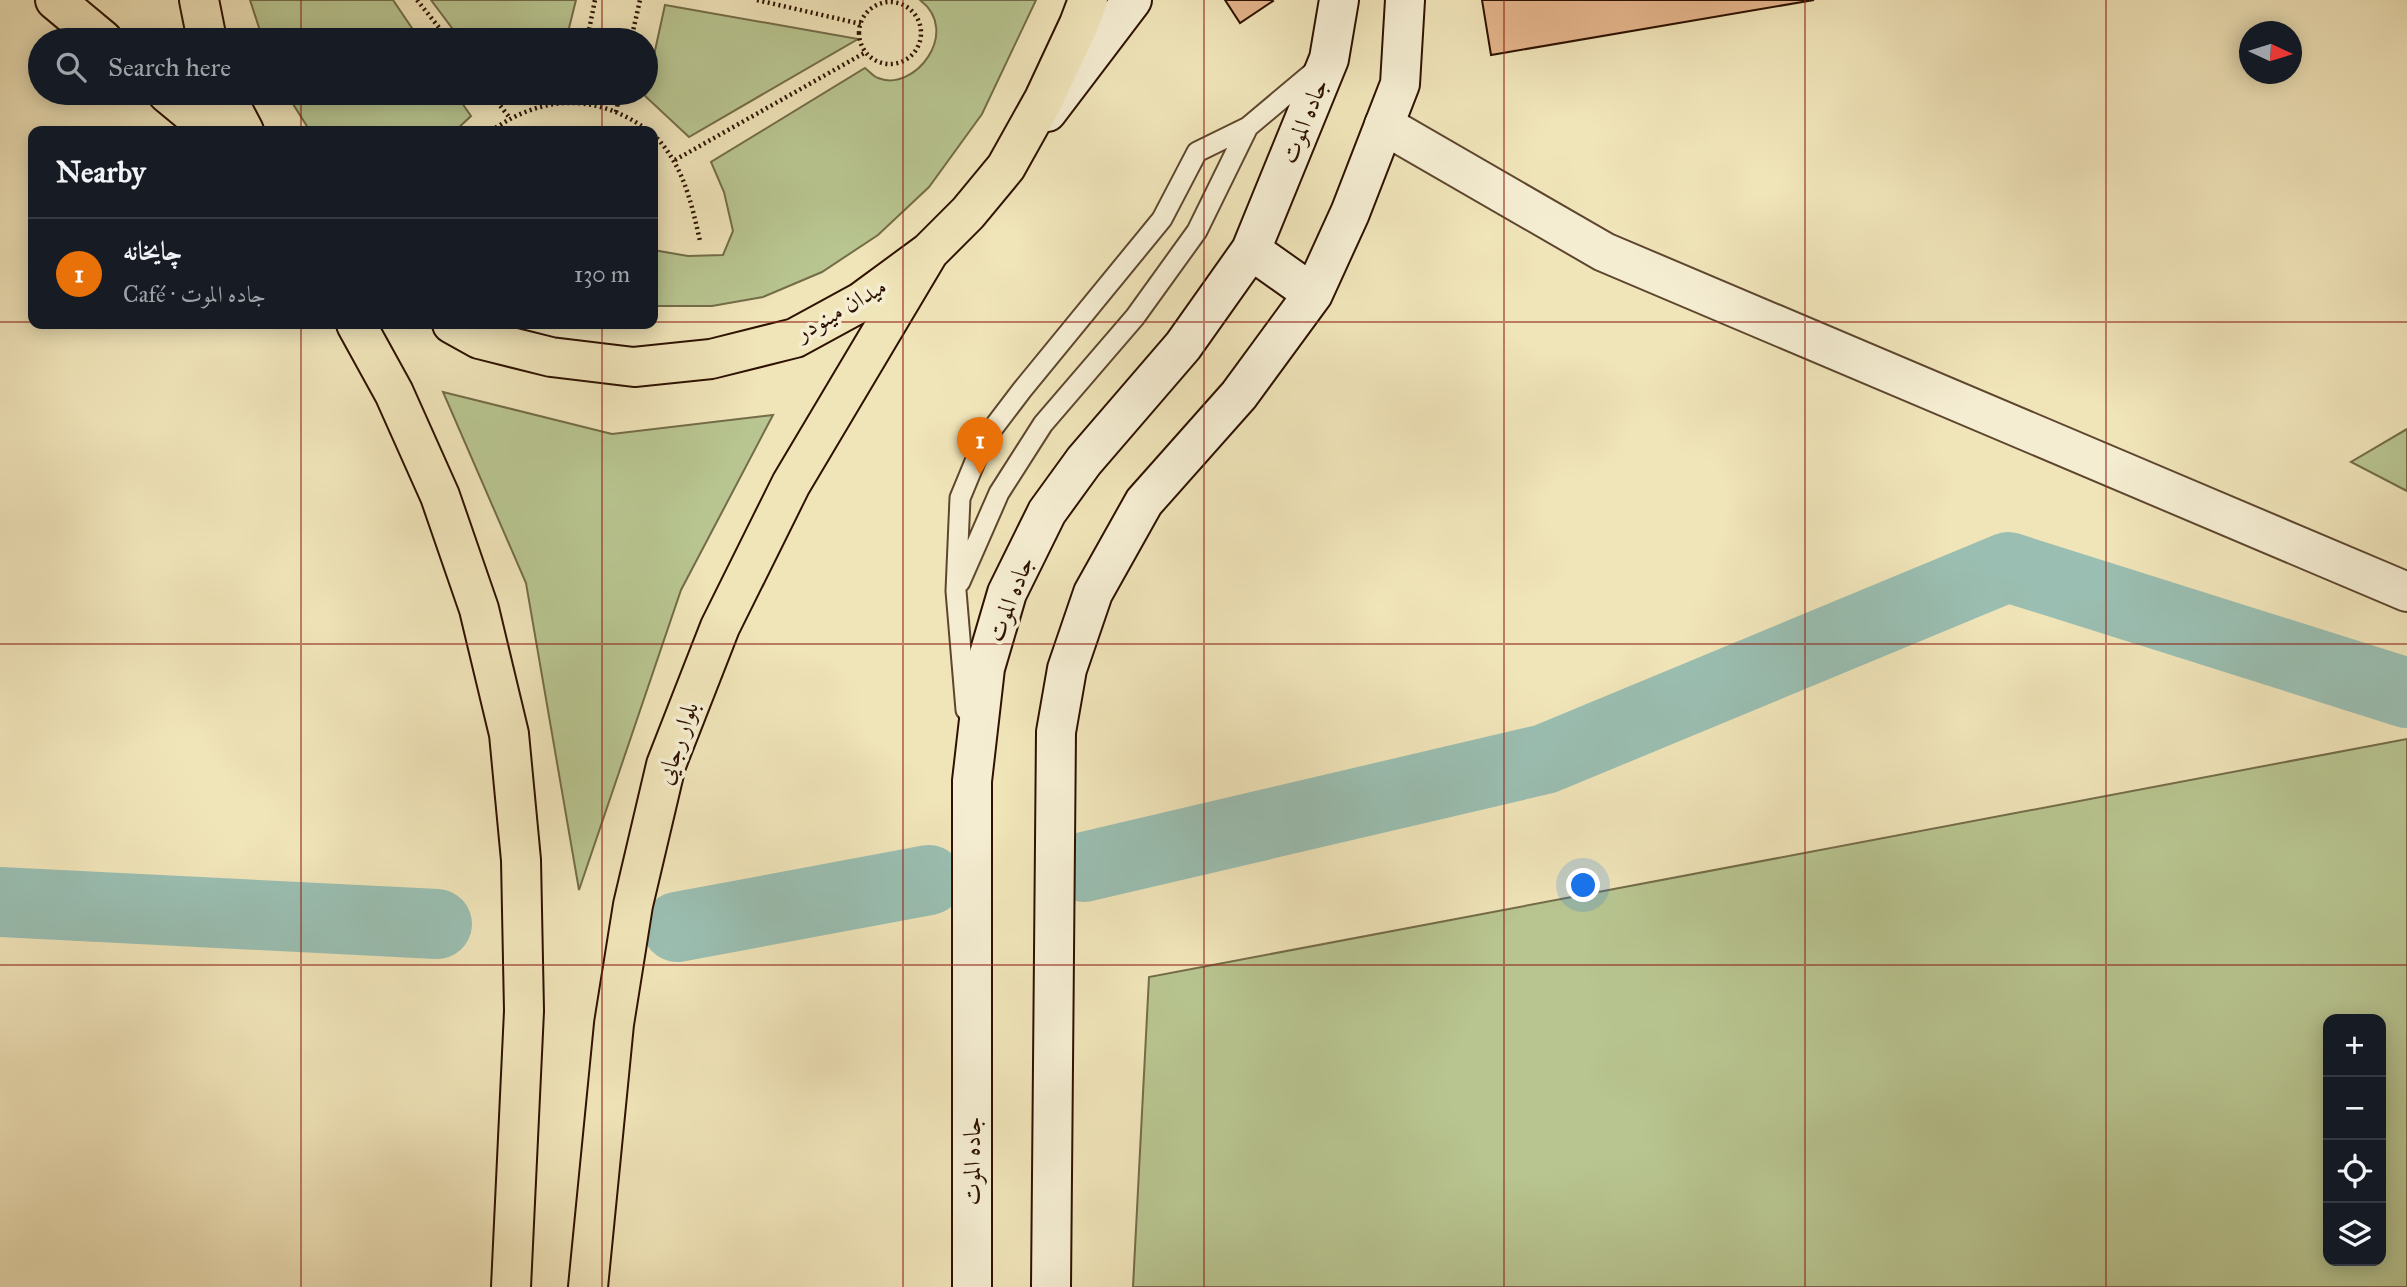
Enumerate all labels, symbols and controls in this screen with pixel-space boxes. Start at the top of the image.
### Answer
north arrow [2239,21,2302,84]
search box [28,28,658,105]
icon: search [52,48,90,86]
text: Search here [108,51,231,83]
street label: جاده الموت [1273,74,1335,168]
text: Nearby [56,154,146,190]
text: چایخانه [123,235,182,267]
text: 1 [74,260,84,288]
text: 130 m [574,260,630,288]
street label: میدان مینودر [788,271,892,348]
text: Café · جاده الموت [123,280,266,308]
pin: 1 [957,417,1003,475]
street label: جاده الموت [980,552,1040,646]
street label: بلوار رجایی [649,698,705,788]
your location [1566,868,1600,902]
map controls [2323,1014,2386,1266]
button: + [2323,1014,2386,1077]
button: − [2323,1077,2386,1140]
street label: جاده الموت [957,1116,987,1206]
button: locate [2323,1140,2386,1203]
button: layers [2323,1203,2386,1266]

